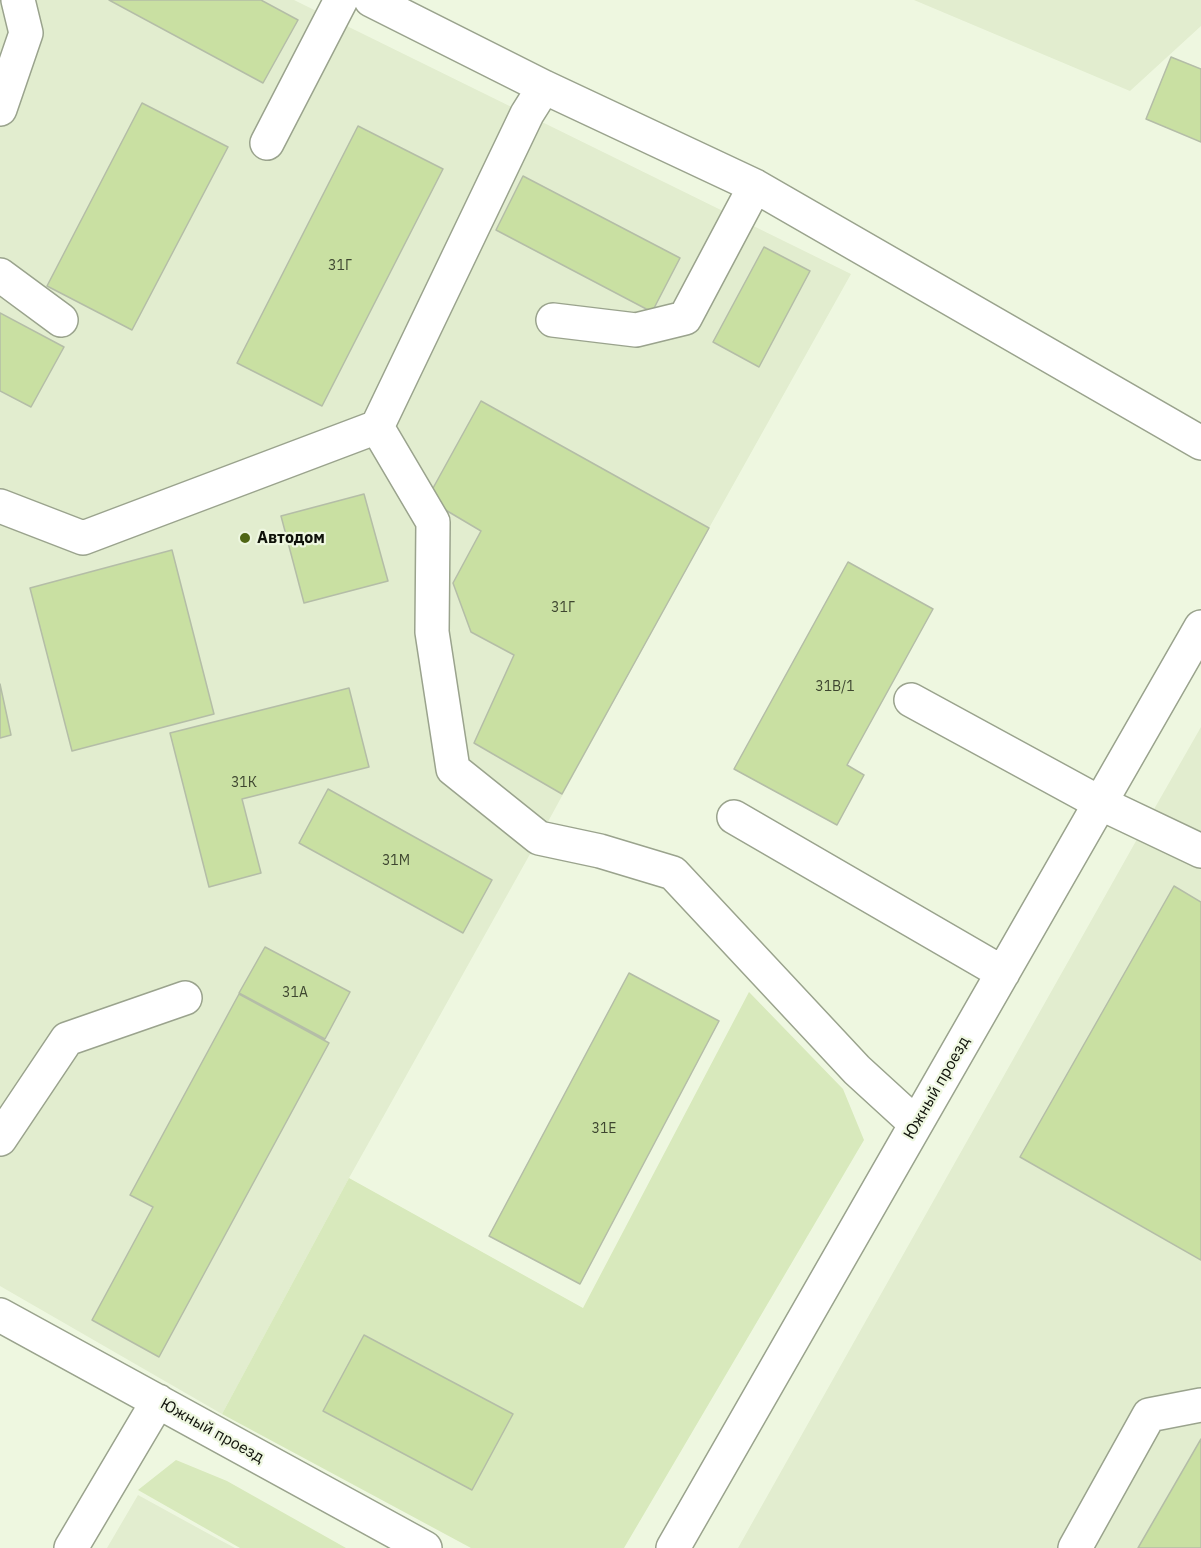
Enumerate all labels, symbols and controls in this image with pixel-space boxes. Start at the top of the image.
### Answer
house number: 31Г [328,258,352,274]
place label: Автодом [257,528,325,548]
marker: Автодом [238,531,252,545]
house number: 31Г [551,600,575,616]
house number: 31В/1 [815,679,855,695]
house number: 31К [231,775,257,791]
house number: 31М [382,853,410,869]
house number: 31А [282,985,308,1001]
street label: Южный проезд [900,1033,974,1143]
house number: 31Е [592,1121,616,1137]
street label: Южный проезд [157,1395,267,1467]

